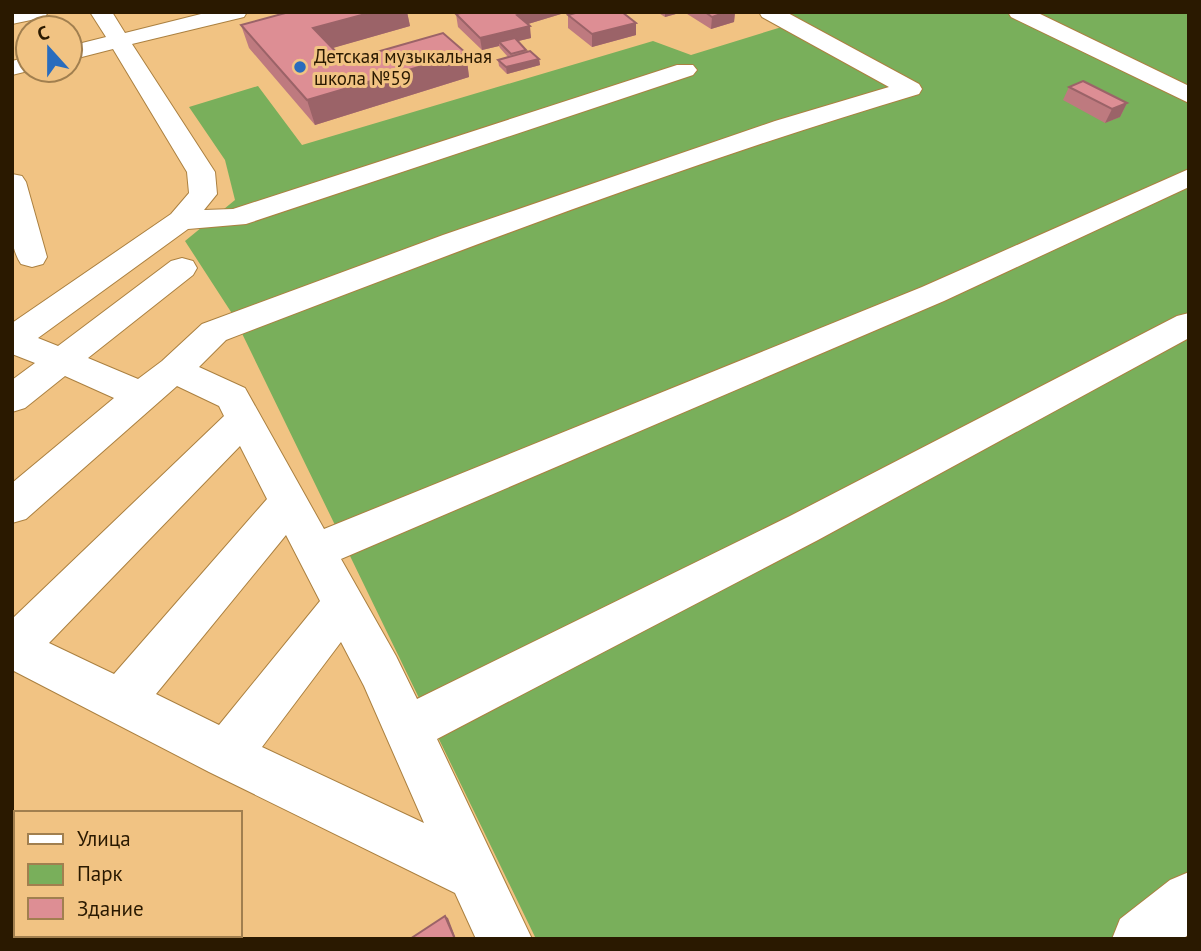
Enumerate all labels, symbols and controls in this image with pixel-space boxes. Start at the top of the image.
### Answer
north arrow [14,14,84,84]
text: С [34,20,53,46]
place label: Детская музыкальная школа №59 [314,44,492,90]
marker: Детская музыкальная школа №59 [292,59,308,75]
legend [14,811,242,937]
text: Улица [77,825,131,852]
text: Парк [77,860,123,887]
text: Здание [77,895,144,922]

